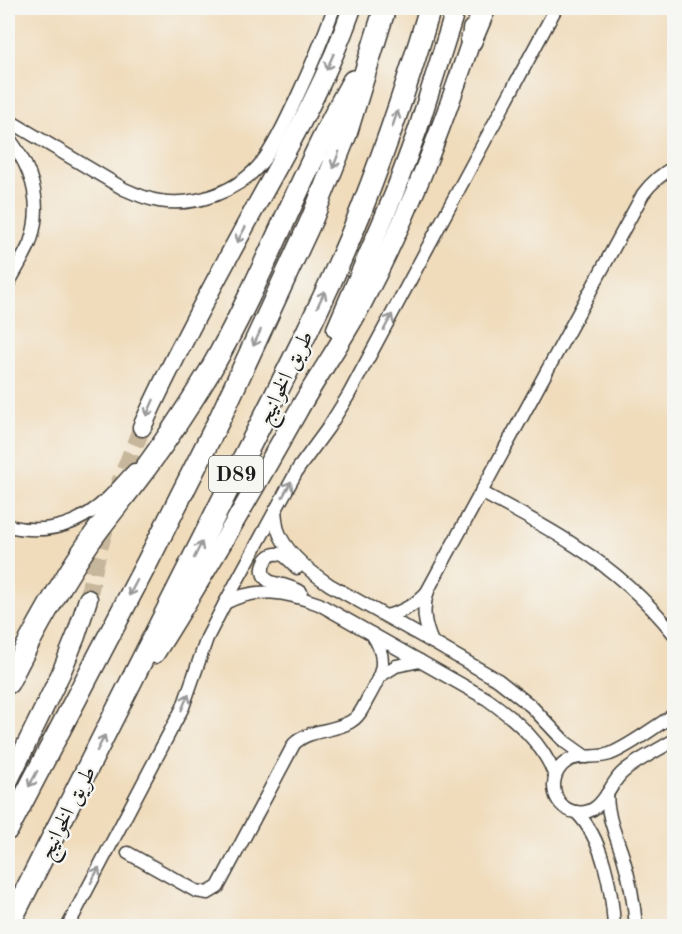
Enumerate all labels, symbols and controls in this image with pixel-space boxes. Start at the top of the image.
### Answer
one-way arrow [324,52,335,70]
one-way arrow [390,110,401,129]
one-way arrow [330,150,341,168]
one-way arrow [235,226,247,243]
one-way arrow [316,291,328,309]
one-way arrow [382,314,394,331]
one-way arrow [251,328,262,346]
street label: طريق الخوانيج [254,328,324,431]
one-way arrow [144,398,156,416]
road number: D89 [209,456,263,492]
one-way arrow [282,480,293,498]
one-way arrow [193,541,204,559]
one-way arrow [127,579,139,596]
one-way arrow [180,693,191,711]
one-way arrow [96,734,108,752]
street label: طريق الخوانيج [35,763,107,866]
one-way arrow [27,770,38,788]
one-way arrow [90,866,101,884]

